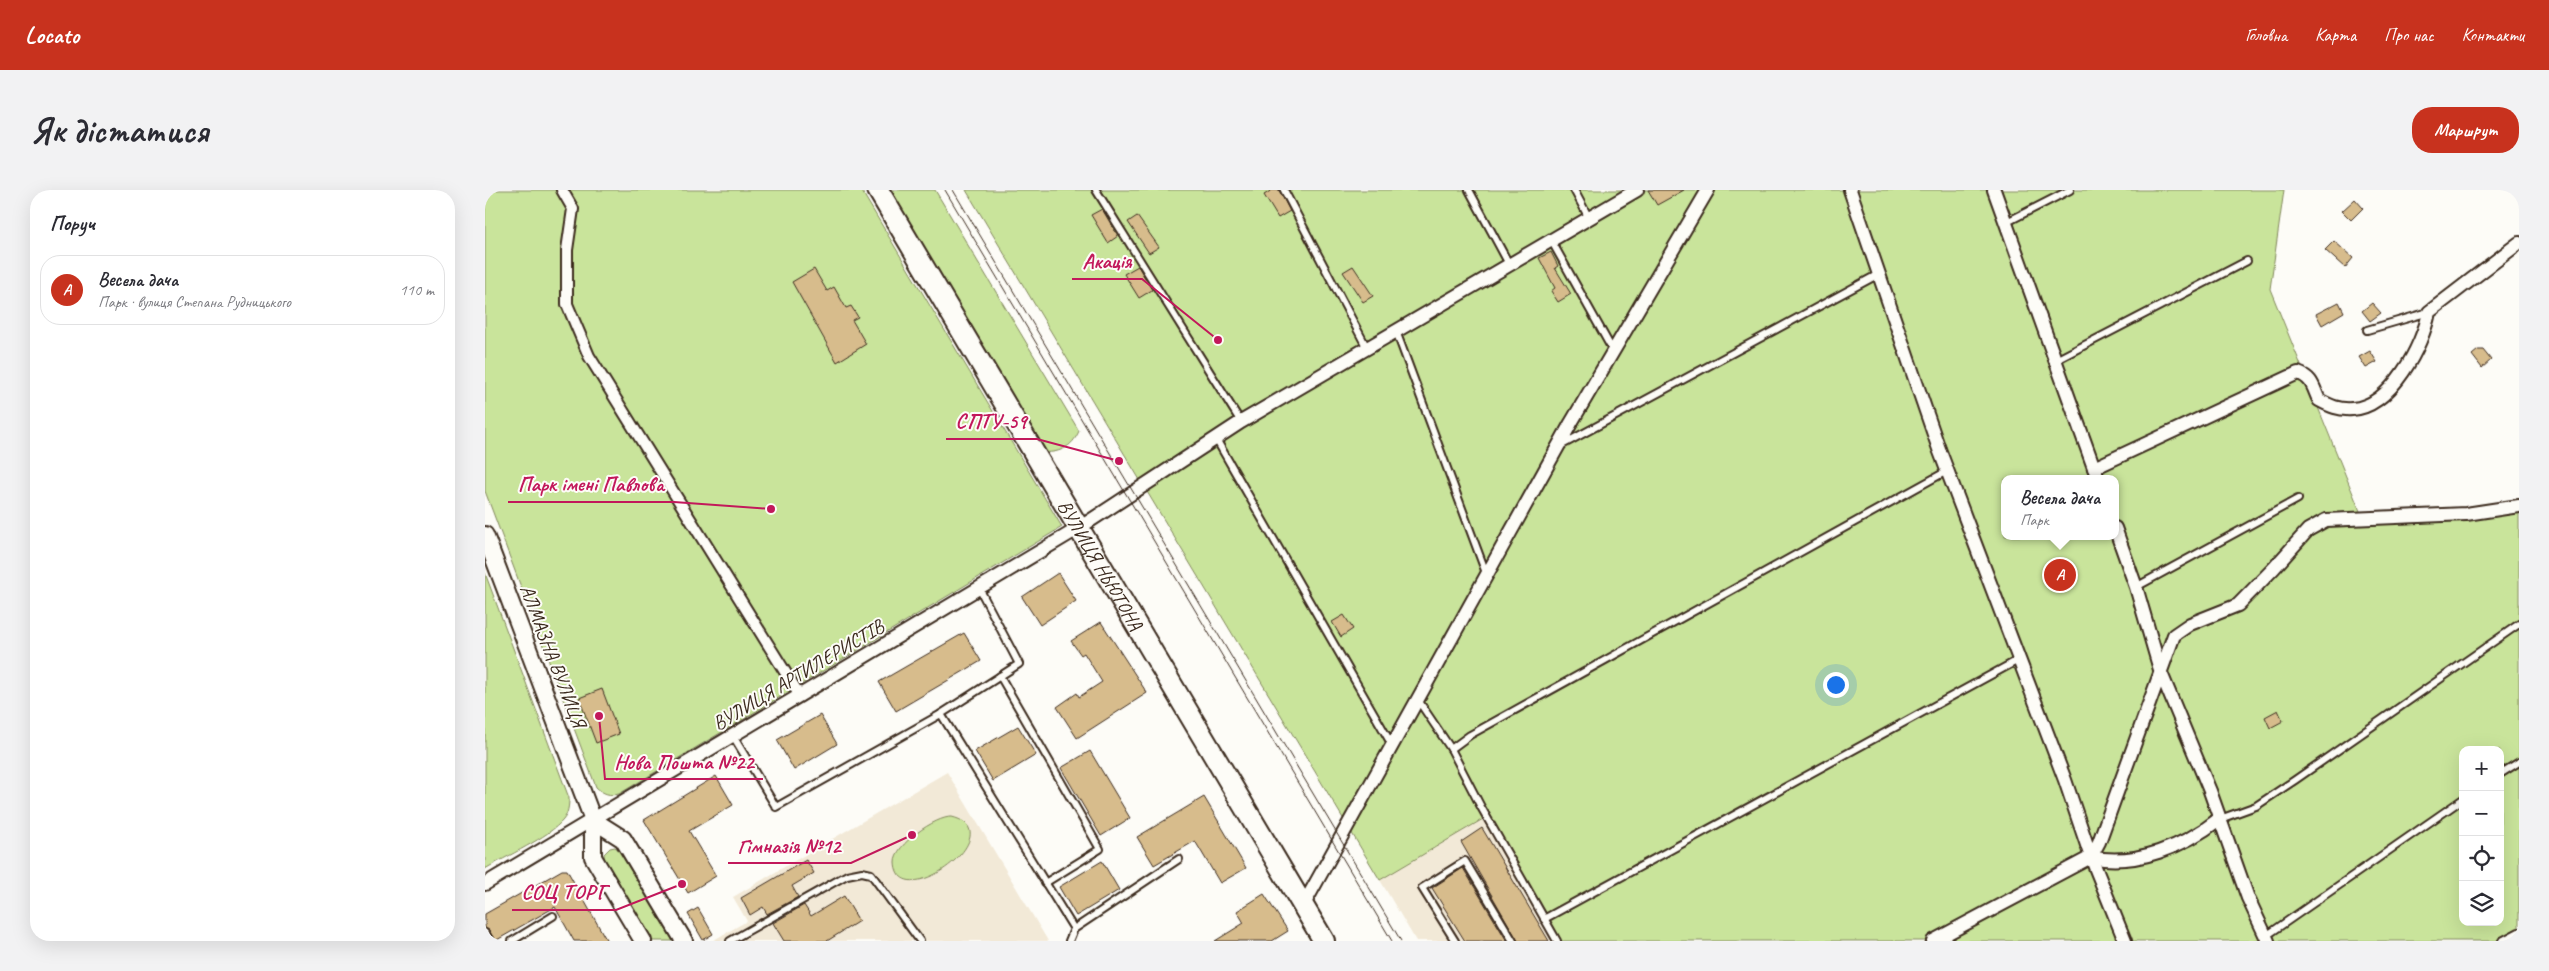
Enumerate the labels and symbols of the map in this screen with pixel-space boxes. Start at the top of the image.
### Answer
callout: Акація [1072,243,1142,279]
text: Акація [1082,248,1133,274]
callout: СПТУ-59 [946,403,1037,439]
text: СПТУ-59 [956,408,1029,434]
callout: Парк імені Павлова [508,466,674,502]
text: Парк імені Павлова [518,471,666,497]
street label: ВУЛИЦЯ НЬЮТОНА [1052,495,1149,635]
pin: A [2044,556,2076,594]
street label: АЛМАЗНА ВУЛИЦЯ [514,581,593,734]
street label: ВУЛИЦЯ АРТИЛЕРИСТІВ [708,613,890,736]
your location [1823,672,1849,698]
callout: Нова Пошта №22 [605,743,763,779]
text: Нова Пошта №22 [614,749,756,775]
callout: Гімназія №12 [728,827,851,863]
text: Гімназія №12 [737,833,843,859]
callout: СОЦ ТОРГ [512,874,616,910]
text: СОЦ ТОРГ [522,879,611,905]

